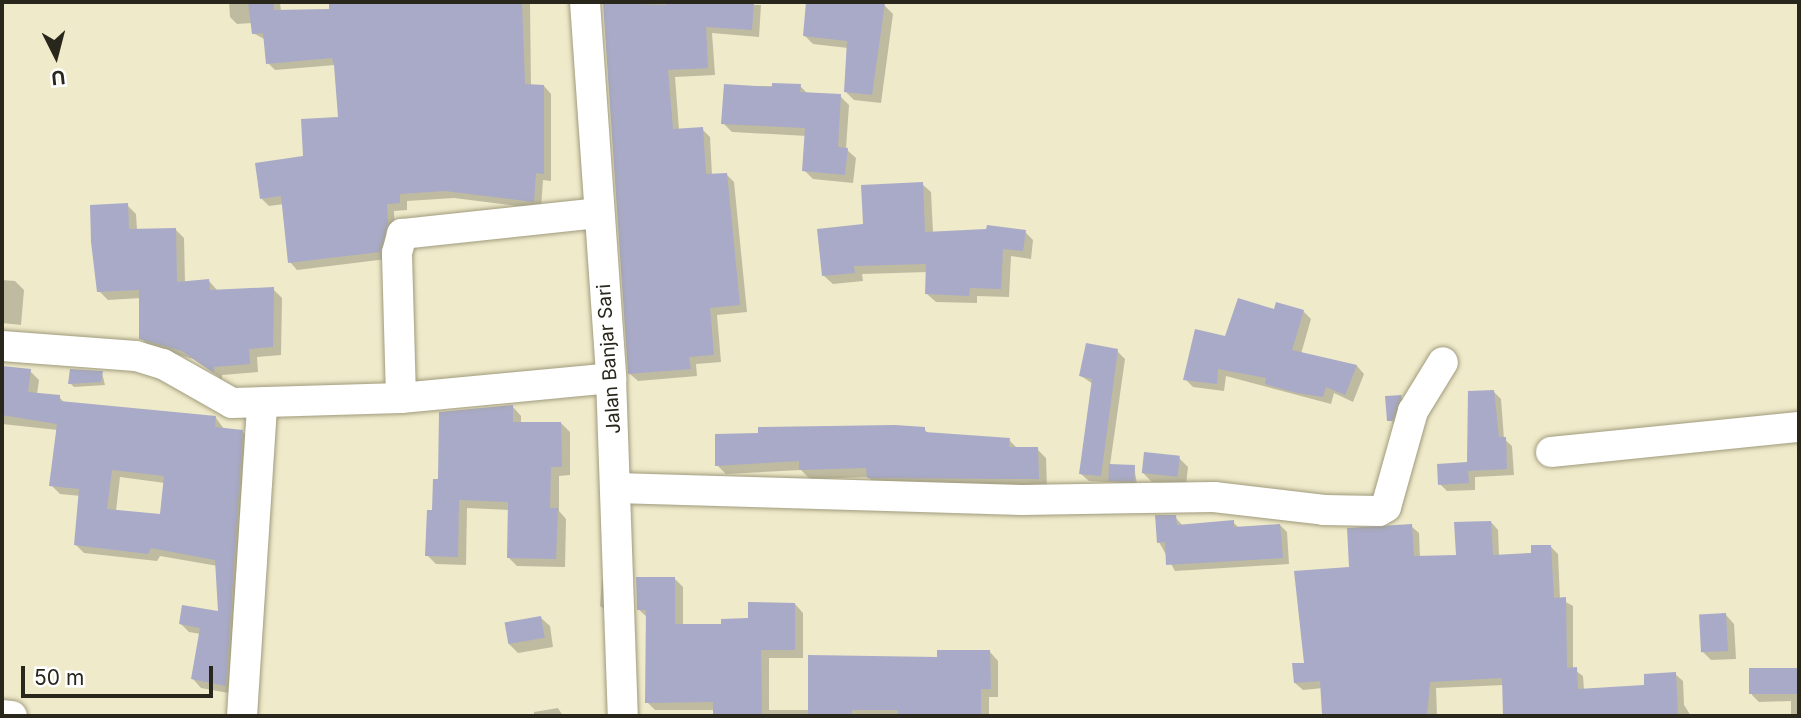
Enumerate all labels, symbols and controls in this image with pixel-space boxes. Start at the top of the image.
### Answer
north arrow [21,21,91,91]
text: U [50,65,66,90]
street label: Jalan Banjar Sari [592,283,626,435]
scale bar [24,652,217,696]
text: 50 m [34,665,84,690]

